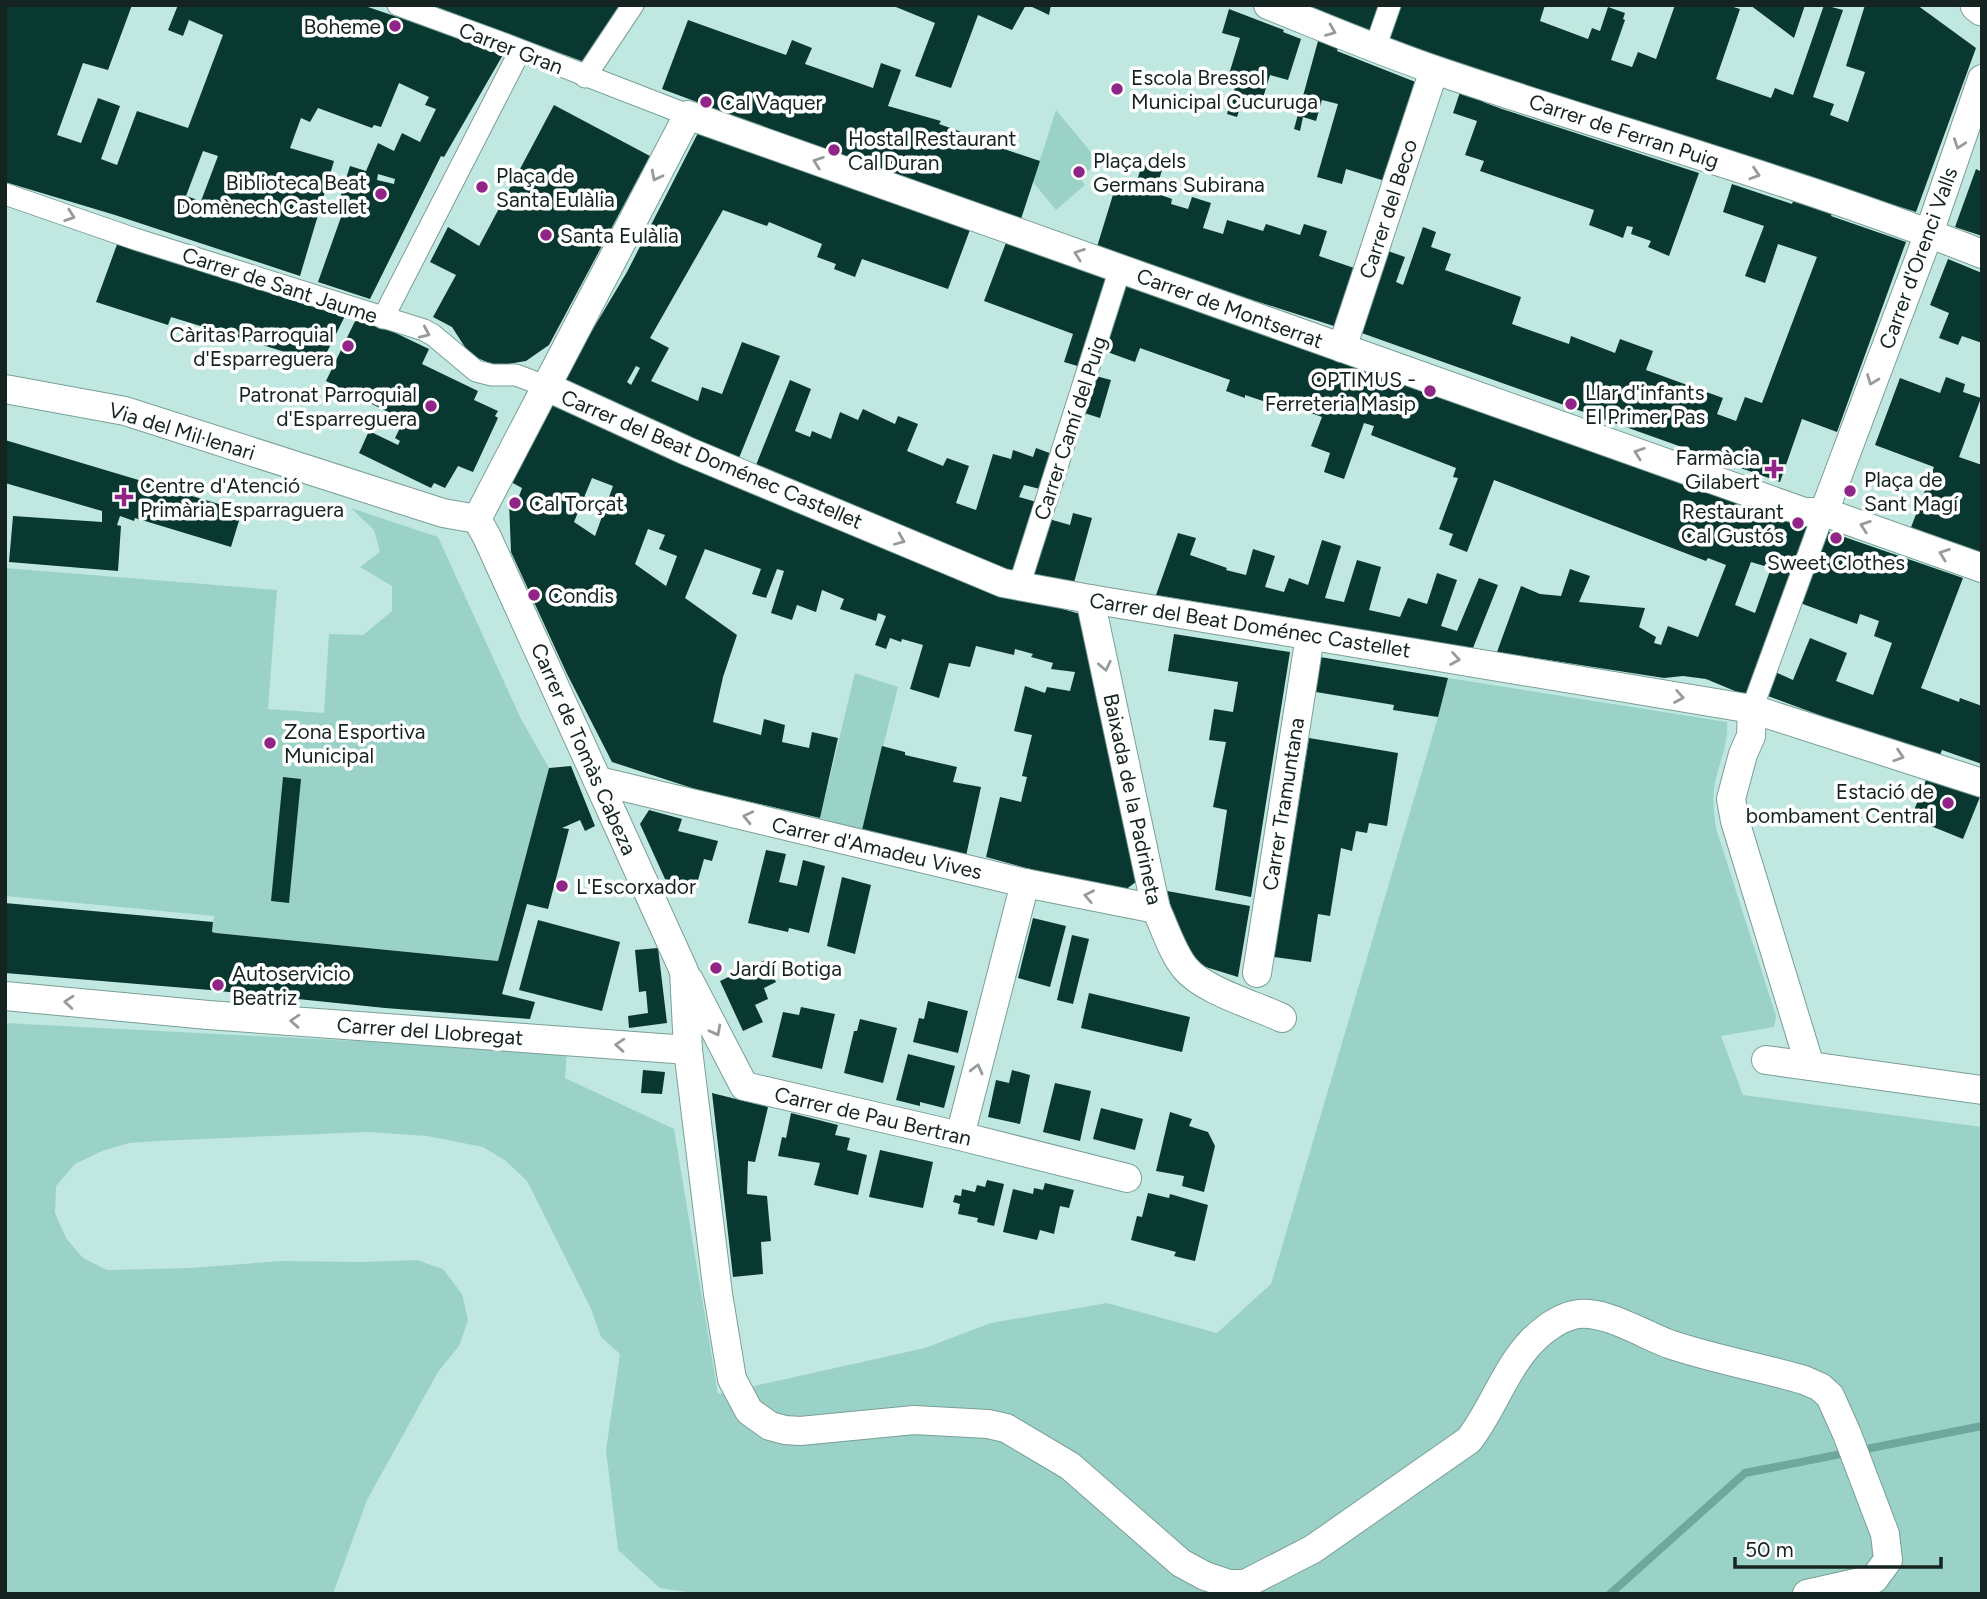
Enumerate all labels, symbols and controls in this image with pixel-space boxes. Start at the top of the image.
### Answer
place label: Boheme [303,14,381,39]
street label: Carrer Gran [456,17,566,79]
marker: Boheme [387,18,403,34]
one-way arrow [1324,22,1336,36]
place label: Escola Bressol Municipal Cucuruga [1131,65,1318,114]
marker: Escola Bressol Municipal Cucuruga [1109,81,1125,97]
street label: Carrer de Ferran Puig [1526,88,1722,174]
place label: Cal Vaquer [720,90,823,115]
marker: Cal Vaquer [698,94,714,110]
place label: Hostal Restaurant Cal Duran [848,126,1016,175]
street label: Carrer del Beco [1354,136,1422,282]
one-way arrow [1953,137,1967,149]
marker: Hostal Restaurant Cal Duran [826,142,842,158]
place label: Plaça dels Germans Subirana [1093,148,1265,197]
one-way arrow [813,156,825,170]
place label: Plaça de Santa Eulàlia [496,163,615,212]
marker: Plaça dels Germans Subirana [1071,164,1087,180]
street label: Carrer d'Orenci Valls [1873,164,1963,352]
one-way arrow [1749,166,1761,180]
one-way arrow [651,169,664,181]
place label: Biblioteca Beat Domènech Castellet [176,170,367,219]
marker: Plaça de Santa Eulàlia [474,179,490,195]
marker: Biblioteca Beat Domènech Castellet [373,186,389,202]
one-way arrow [63,208,75,222]
place label: Santa Eulàlia [560,223,679,248]
marker: Santa Eulàlia [538,227,554,243]
street label: Carrer de Sant Jaume [179,242,381,328]
one-way arrow [1073,248,1085,262]
street label: Carrer de Montserrat [1133,263,1327,353]
place label: Càritas Parroquial d'Esparreguera [170,322,334,371]
one-way arrow [418,325,431,339]
street label: Carrer Camí del Puig [1028,333,1112,523]
marker: Càritas Parroquial d'Esparreguera [340,338,356,354]
place label: OPTIMUS - Ferreteria Masip [1265,367,1416,416]
one-way arrow [1867,374,1881,386]
place label: Llar d'infants El Primer Pas [1585,380,1705,429]
place label: Patronat Parroquial d'Esparreguera [238,382,417,431]
marker: OPTIMUS - Ferreteria Masip [1422,383,1438,399]
street label: Carrer del Beat Doménec Castellet [558,384,866,534]
marker: Llar d'infants El Primer Pas [1563,396,1579,412]
street label: Via del Mil·lenari [106,397,258,465]
marker: Patronat Parroquial d'Esparreguera [423,398,439,414]
place label: Farmàcia Gilabert [1675,445,1760,494]
one-way arrow [1634,447,1646,461]
marker: Farmàcia Gilabert [1766,461,1782,477]
place label: Plaça de Sant Magí [1864,467,1959,516]
place label: Centre d'Atenció Primària Esparraguera [140,473,344,522]
marker: Plaça de Sant Magí [1842,483,1858,499]
marker: Centre d'Atenció Primària Esparraguera [114,487,134,507]
place label: Cal Torçat [529,491,624,516]
marker: Cal Torçat [507,495,523,511]
place label: Restaurant Cal Gustós [1681,499,1784,548]
marker: Restaurant Cal Gustós [1790,515,1806,531]
one-way arrow [1860,520,1872,534]
marker: Sweet Clothes [1828,530,1844,546]
one-way arrow [893,531,905,545]
one-way arrow [1939,549,1951,563]
place label: Sweet Clothes [1767,550,1905,575]
place label: Condis [548,583,614,608]
marker: Condis [526,587,542,603]
street label: Carrer del Beat Doménec Castellet [1088,587,1412,663]
street label: Carrer de Tomàs Cabeza [526,639,642,859]
one-way arrow [1449,651,1461,666]
one-way arrow [1096,660,1111,672]
one-way arrow [1674,689,1685,704]
street label: Baixada de la Padrineta [1098,691,1168,907]
street label: Carrer Tramuntana [1257,716,1309,892]
place label: Zona Esportiva Municipal [284,719,425,768]
marker: Zona Esportiva Municipal [262,735,278,751]
one-way arrow [1892,747,1904,762]
place label: Estació de bombament Central [1746,779,1934,828]
marker: Estació de bombament Central [1940,795,1956,811]
one-way arrow [742,811,754,825]
street label: Carrer d'Amadeu Vives [769,812,985,884]
place label: L'Escorxador [576,874,696,899]
marker: L'Escorxador [554,878,570,894]
one-way arrow [1083,889,1095,904]
place label: Jardí Botiga [730,956,842,981]
marker: Jardí Botiga [708,960,724,976]
place label: Autoservicio Beatriz [232,961,351,1010]
marker: Autoservicio Beatriz [210,977,226,993]
one-way arrow [63,995,74,1010]
street label: Carrer del Llobregat [336,1012,524,1050]
one-way arrow [290,1014,301,1029]
one-way arrow [708,1024,721,1036]
one-way arrow [614,1038,625,1053]
one-way arrow [969,1064,983,1076]
street label: Carrer de Pau Bertran [772,1081,974,1151]
scale bar [1735,1526,1941,1570]
text: 50 m [1745,1537,1794,1562]

